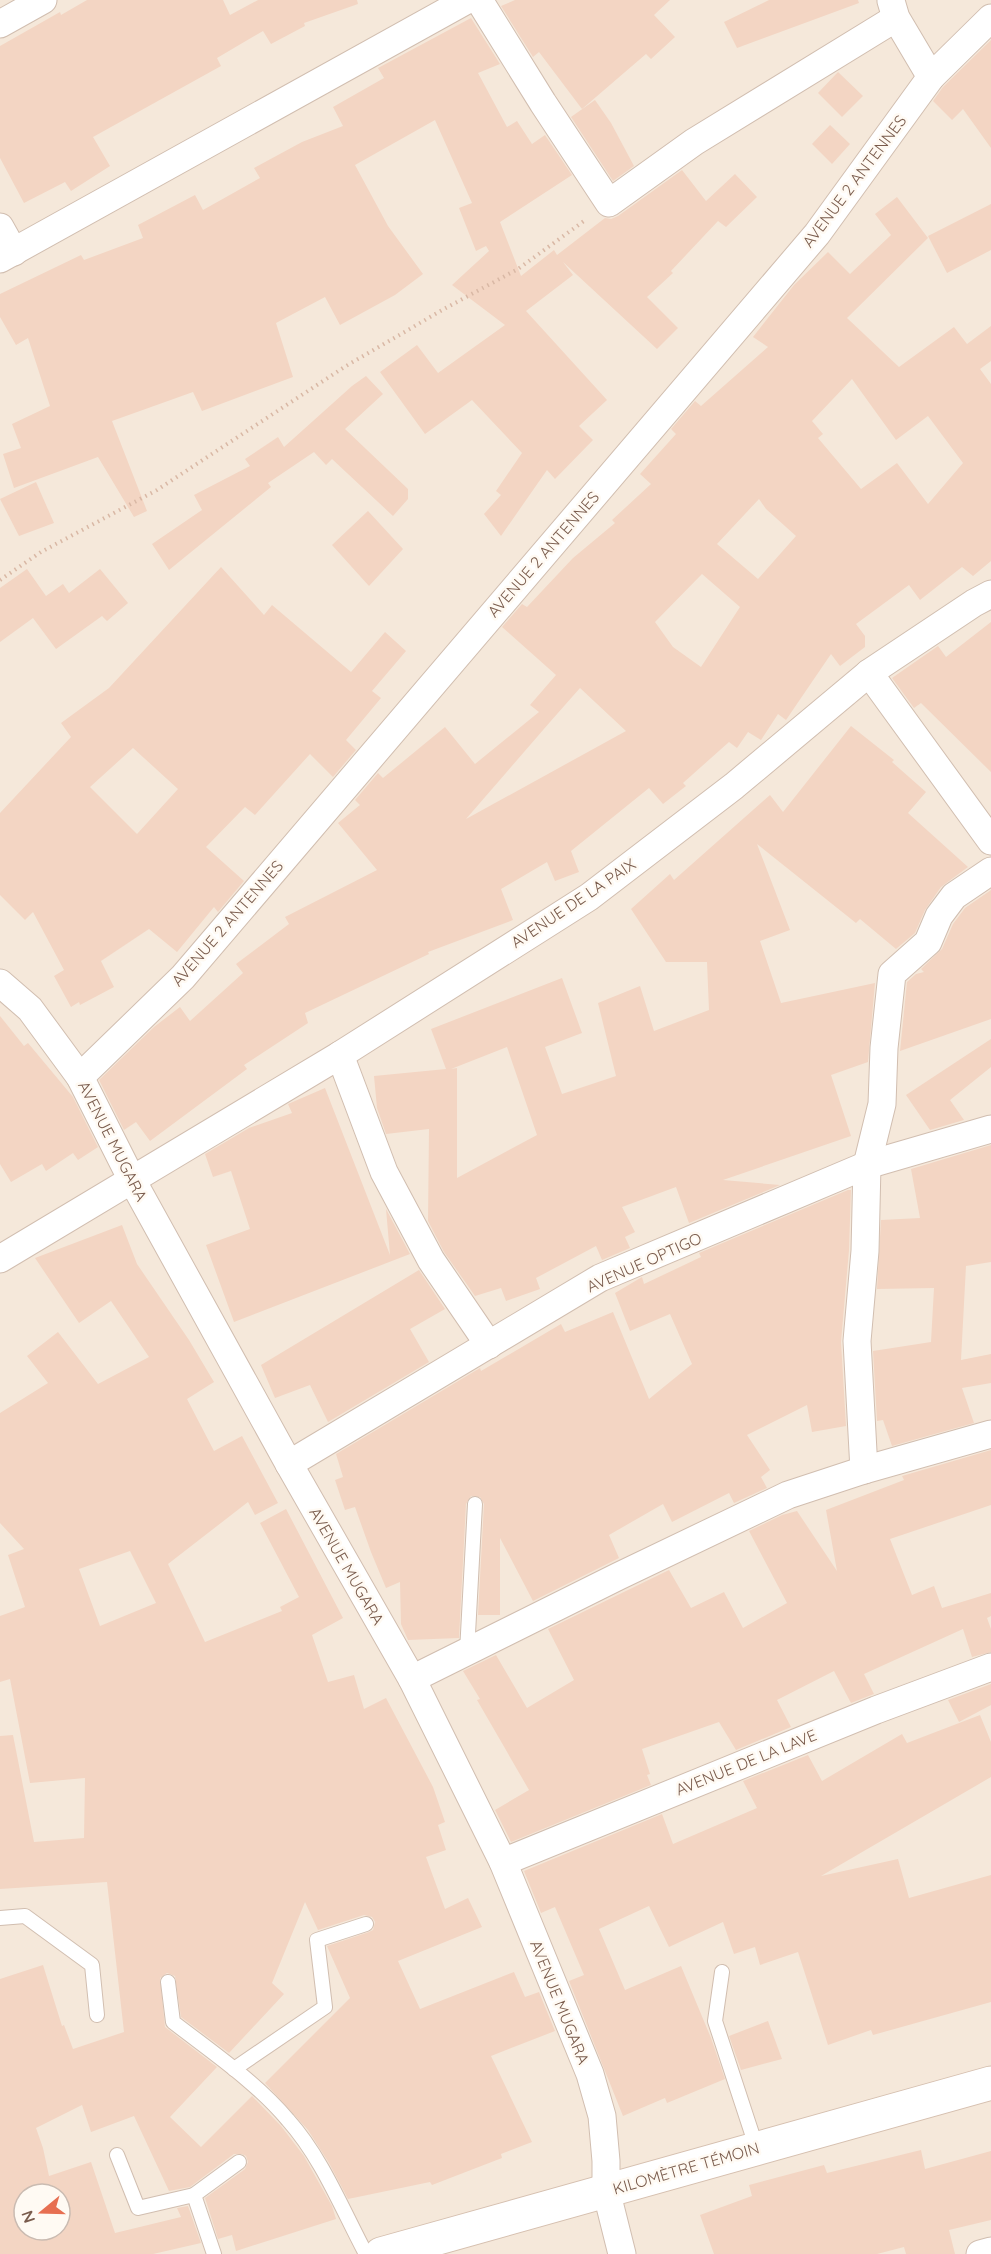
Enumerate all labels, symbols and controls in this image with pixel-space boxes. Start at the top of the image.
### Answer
street label: AVENUE 2 ANTENNES [798,111,910,251]
street label: AVENUE 2 ANTENNES [483,487,603,621]
street label: AVENUE DE LA PAIX [507,854,639,952]
street label: AVENUE 2 ANTENNES [167,856,287,990]
street label: AVENUE MUGARA [74,1078,152,1204]
street label: AVENUE OPTIGO [583,1228,705,1296]
street label: AVENUE MUGARA [305,1504,389,1628]
street label: AVENUE DE LA LAVE [673,1725,819,1799]
street label: AVENUE MUGARA [526,1937,594,2067]
street label: KILOMÈTRE TÉMOIN [610,2138,762,2198]
north arrow [12,2182,72,2242]
text: N [16,2208,39,2226]

